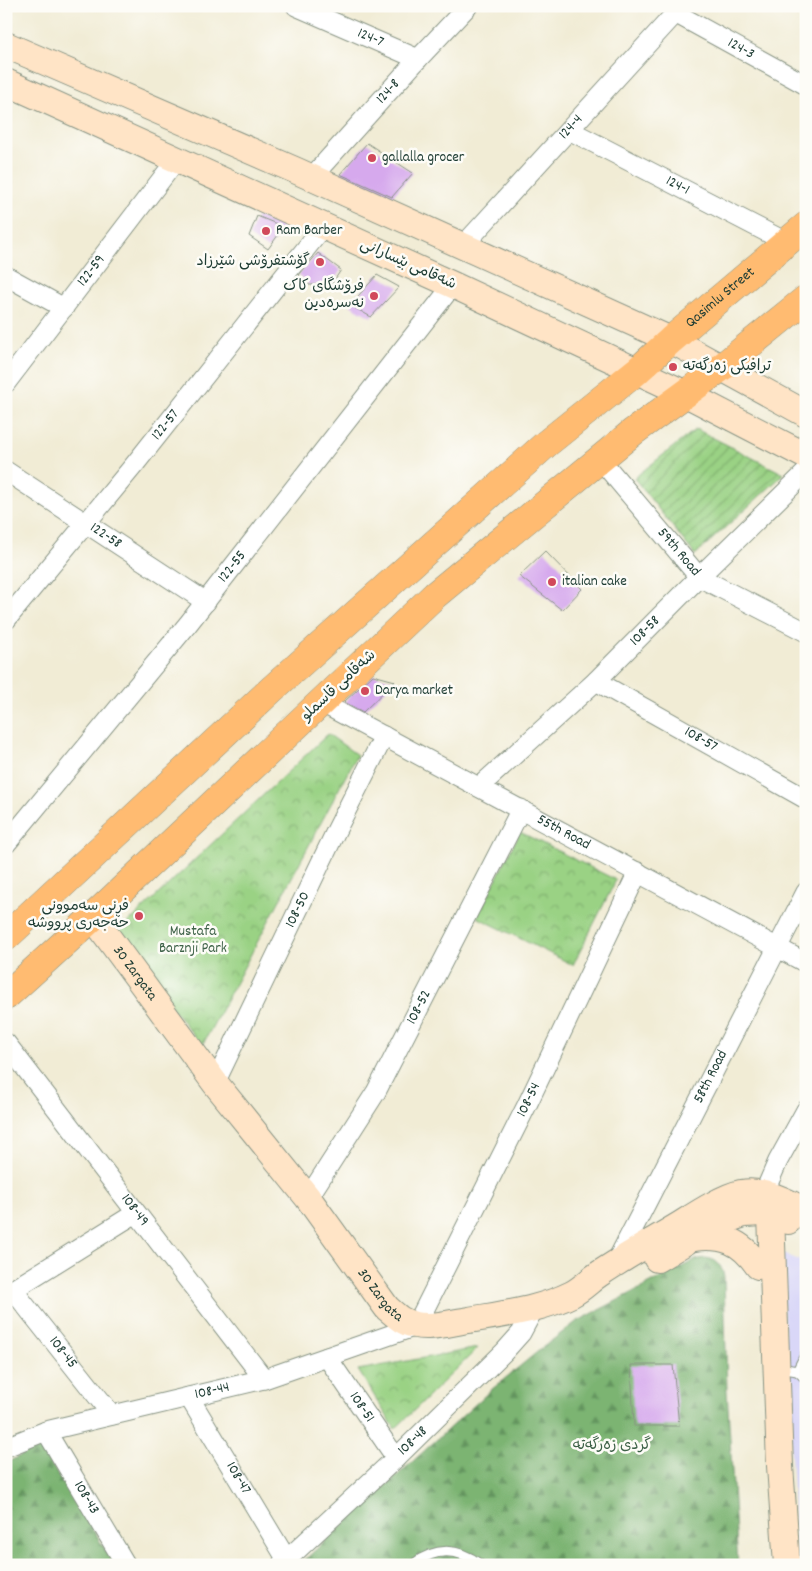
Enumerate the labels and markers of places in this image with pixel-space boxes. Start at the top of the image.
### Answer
place label: gallalla grocer [382,147,465,169]
marker: gallalla grocer [366,152,378,164]
place label: Ram Barber [276,220,343,242]
marker: Ram Barber [260,225,272,237]
place label: گۆشتفرۆشی شێرزاد [196,251,310,273]
marker: گۆشتفرۆشی شێرزاد [314,256,326,268]
place label: فرۆشگای کاک نەسرەدین [283,276,364,315]
marker: فرۆشگای کاک نەسرەدین [368,290,380,302]
place label: ترافیکی زەرگەتە [683,356,772,378]
marker: ترافیکی زەرگەتە [667,361,679,373]
place label: italian cake [562,571,627,593]
marker: italian cake [546,576,558,588]
place label: Darya market [375,680,454,702]
marker: Darya market [359,685,371,697]
place label: فڕنی سەموونی حەجەری پرووشە [28,896,129,935]
marker: فڕنی سەموونی حەجەری پرووشە [133,910,145,922]

